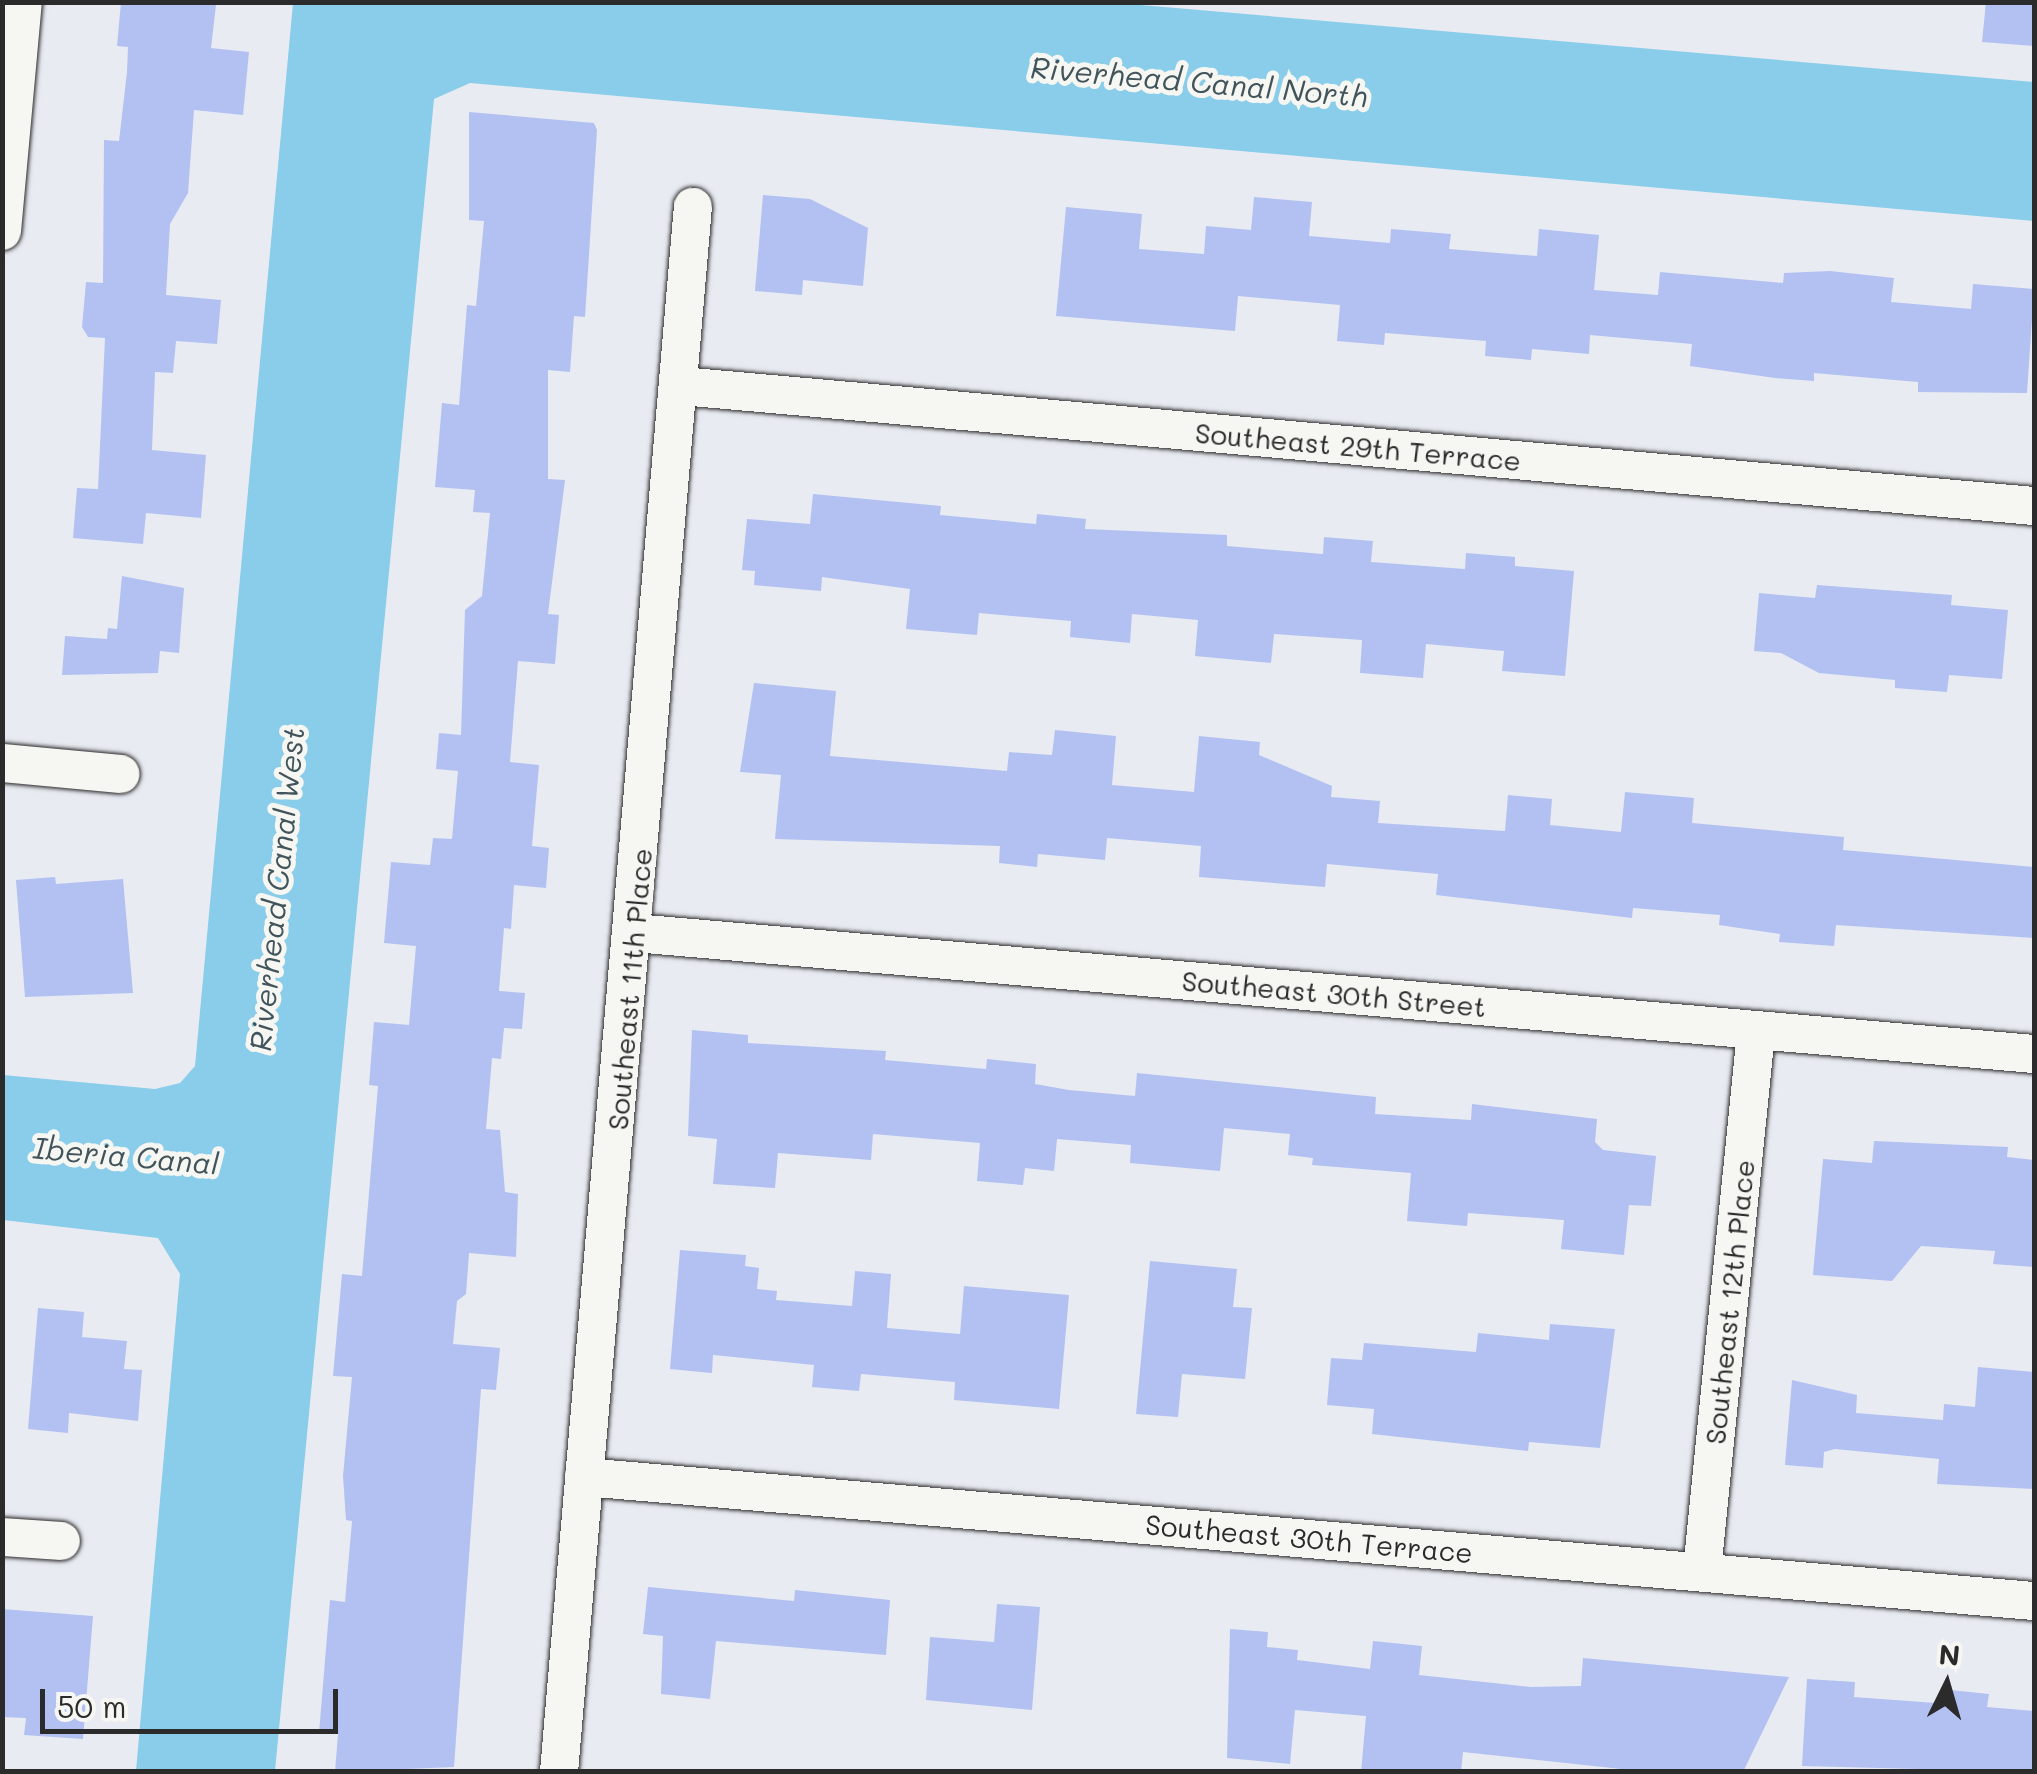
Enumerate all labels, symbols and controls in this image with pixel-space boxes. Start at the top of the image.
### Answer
water label: Riverhead Canal North [1029,48,1369,114]
street label: Southeast 29th Terrace [1194,415,1522,477]
water label: Riverhead Canal West [241,725,311,1053]
street label: Southeast 11th Place [600,847,658,1131]
street label: Southeast 30th Street [1180,963,1488,1023]
water label: Iberia Canal [32,1129,220,1181]
street label: Southeast 12th Place [1697,1158,1761,1446]
street label: Southeast 30th Terrace [1144,1507,1474,1569]
north arrow [1897,1634,1997,1734]
text: N [1937,1635,1962,1673]
scale bar [45,1669,342,1731]
text: 50 m [57,1686,127,1726]

